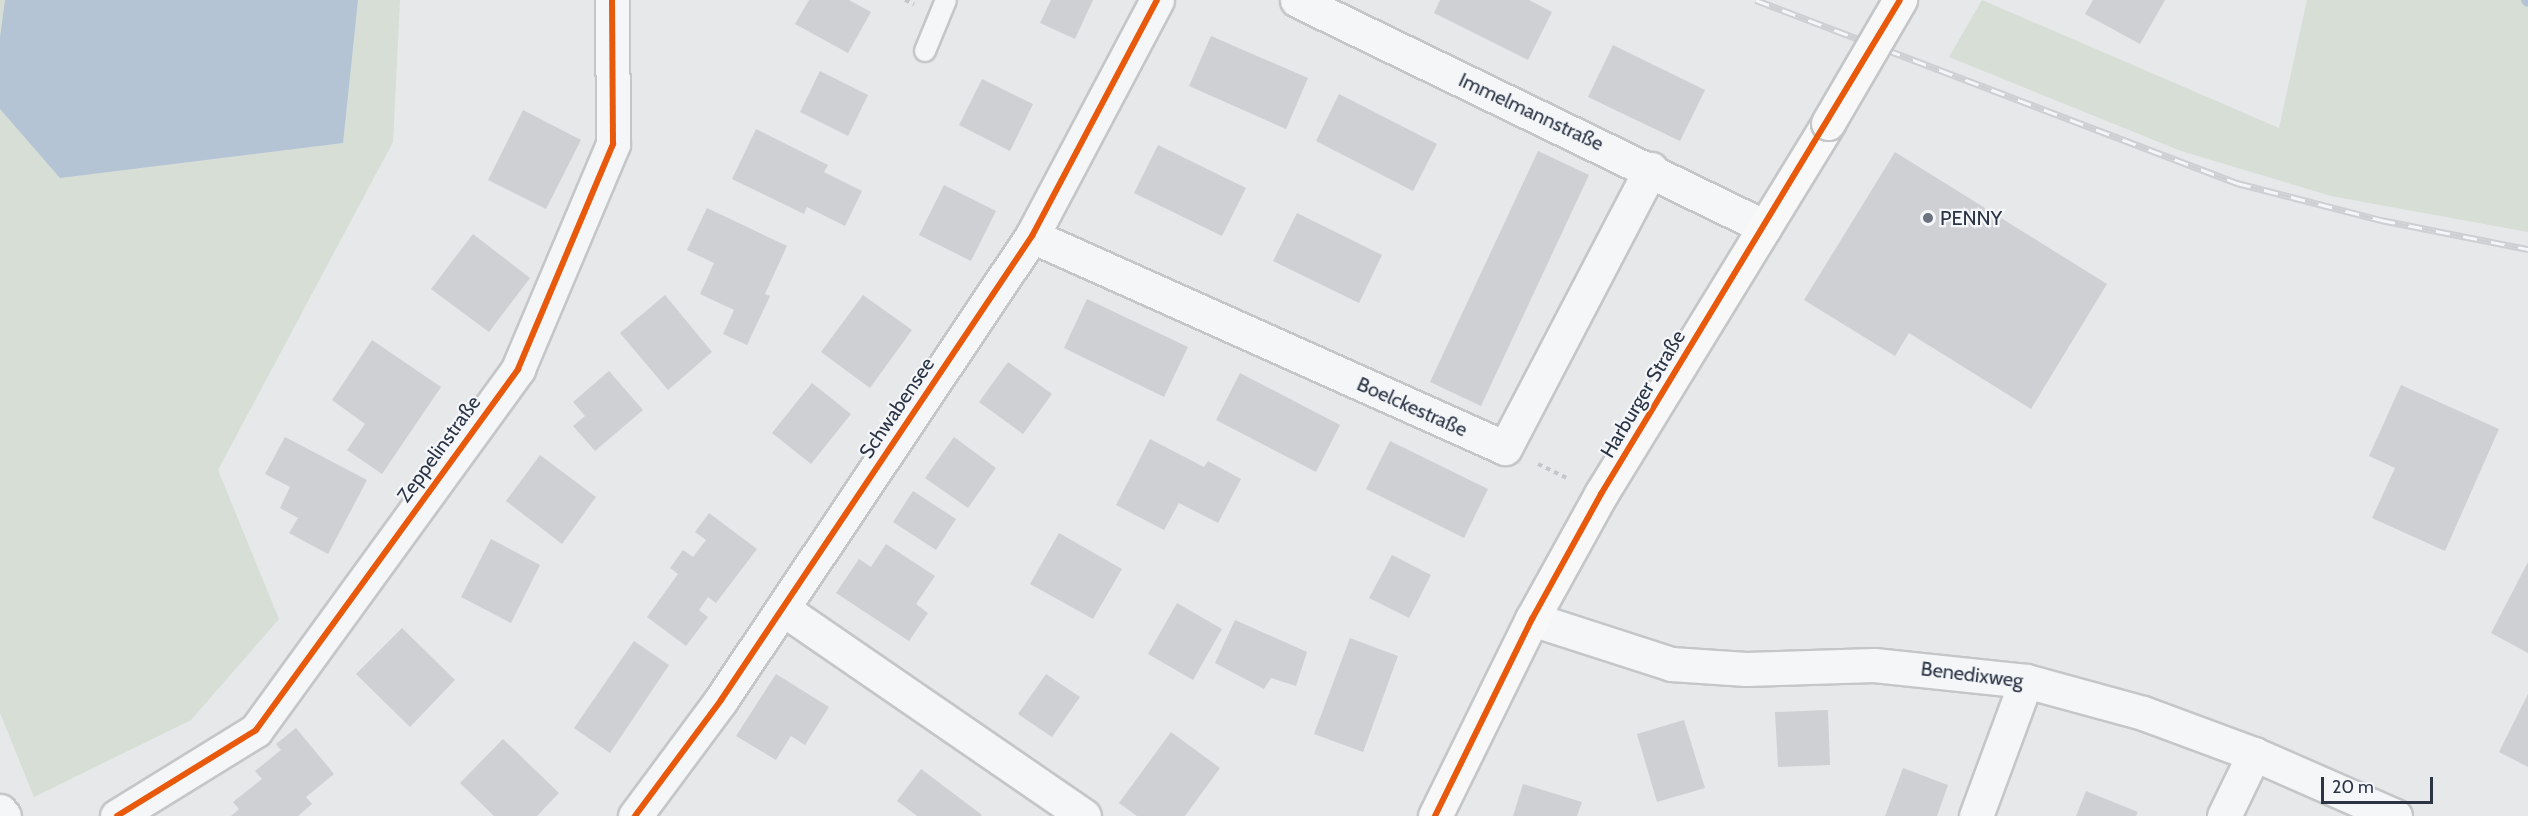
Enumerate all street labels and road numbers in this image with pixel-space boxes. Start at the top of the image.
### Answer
street label: Immelmannstraße [1455,68,1607,156]
street label: Harburger Straße [1596,326,1690,462]
street label: Schwabensee [854,353,940,463]
street label: Boelckestraße [1353,372,1471,442]
street label: Zeppelinstraße [392,391,486,507]
street label: Benedixweg [1919,657,2025,693]

